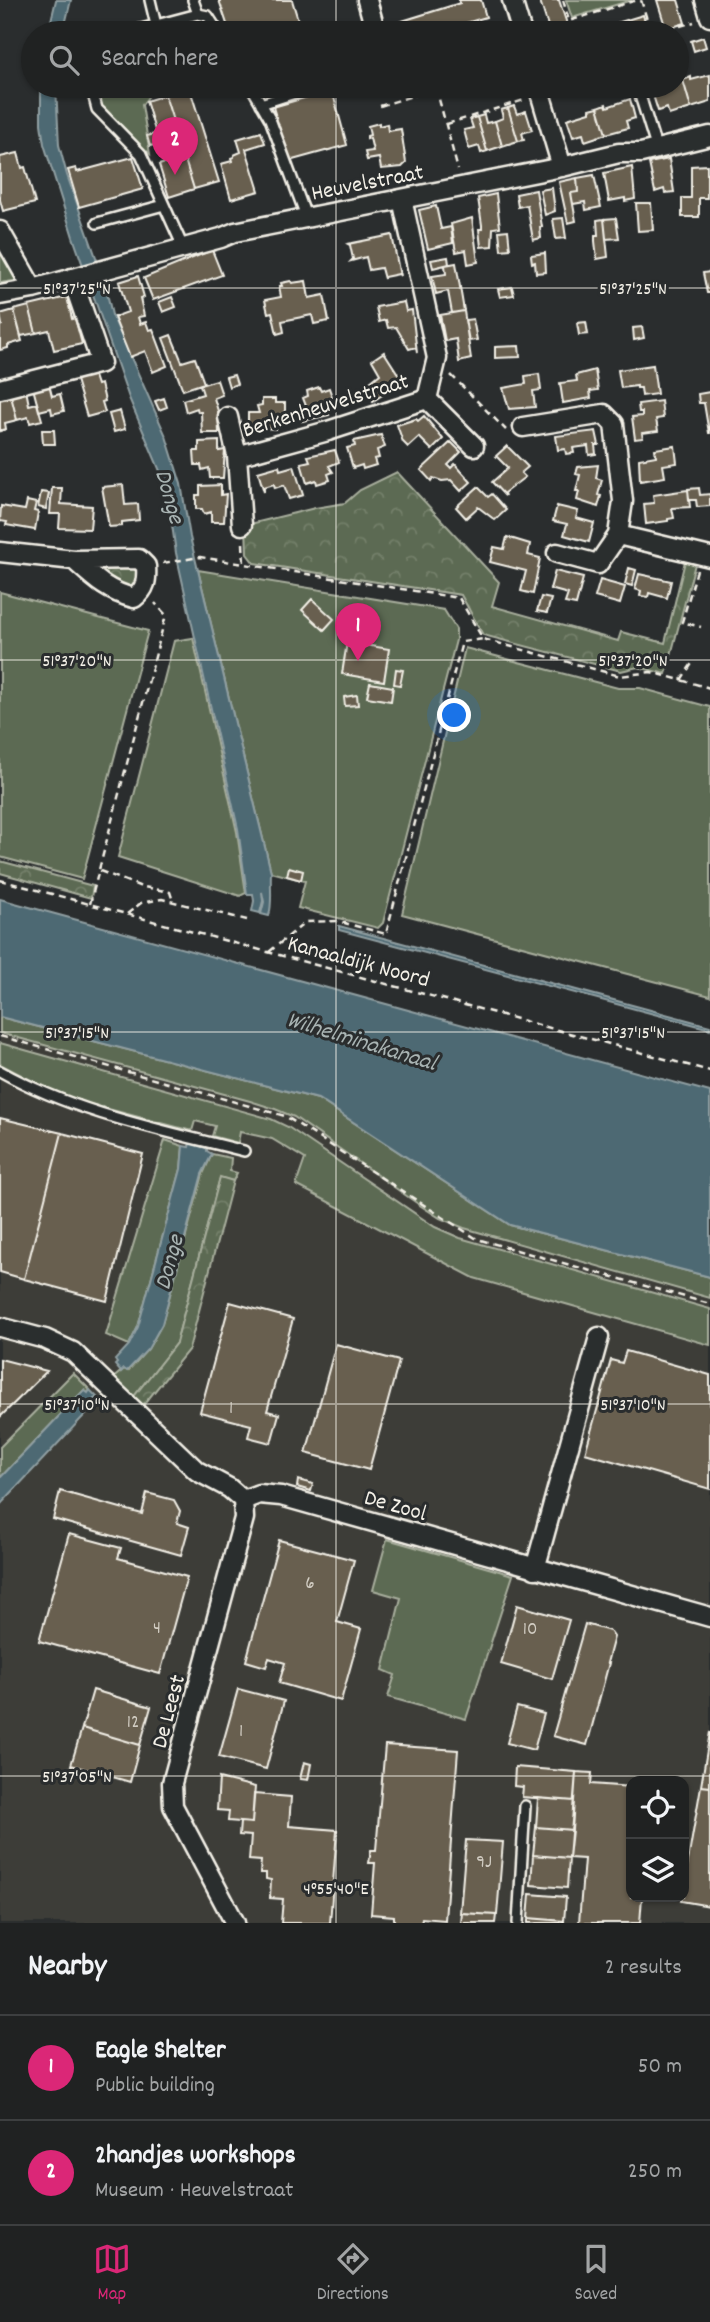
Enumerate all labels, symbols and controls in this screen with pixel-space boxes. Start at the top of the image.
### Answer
search box [21,21,689,98]
icon: search [45,41,83,79]
text: Search here [101,41,219,78]
pin: 2 [152,117,198,175]
street label: Heuvelstraat [309,157,427,211]
text: 51°37'25"N [43,278,111,303]
text: 51°37'25"N [599,278,667,303]
street label: Berkenheuvelstraat [239,366,413,448]
water label: Donge [144,466,192,529]
pin: 1 [335,603,381,661]
text: 51°37'20"N [42,650,112,675]
text: 51°37'20"N [598,650,668,675]
your location [437,698,471,732]
street label: Kanaaldijk Noord [283,929,433,998]
water label: Wilhelminakanaal [282,1004,442,1082]
text: 51°37'15"N [45,1022,109,1047]
text: 51°37'15"N [601,1022,665,1047]
water label: Donge [147,1230,195,1294]
text: 51°37'10"N [44,1394,110,1419]
text: 51°37'10"N [600,1394,666,1419]
house number: 1 [229,1396,233,1423]
street label: De Zool [360,1483,431,1532]
house number: 6 [305,1571,315,1598]
house number: 4 [153,1616,161,1643]
house number: 10 [523,1617,537,1644]
street label: De Leest [145,1671,196,1752]
house number: 12 [127,1710,139,1737]
house number: 1 [239,1719,243,1746]
text: 51°37'05"N [42,1766,112,1791]
map controls [626,1776,689,1902]
button: locate [626,1776,689,1839]
button: layers [626,1839,689,1902]
house number: 9J [476,1850,492,1877]
text: 4°55'40"E [303,1878,369,1903]
text: Nearby [28,1947,106,1990]
text: 2 results [605,1952,682,1985]
text: Eagle Shelter [95,2033,226,2070]
text: 1 [48,2051,54,2084]
text: 50 m [638,2051,682,2084]
text: Public building [95,2070,215,2103]
text: 2handjes workshops [95,2138,296,2175]
text: 2 [46,2156,56,2189]
text: 250 m [628,2156,682,2189]
text: Museum · Heuvelstraat [95,2175,293,2208]
tab: Map [93,2240,131,2309]
tab: Directions [317,2240,389,2309]
tab: Saved [575,2240,617,2309]

